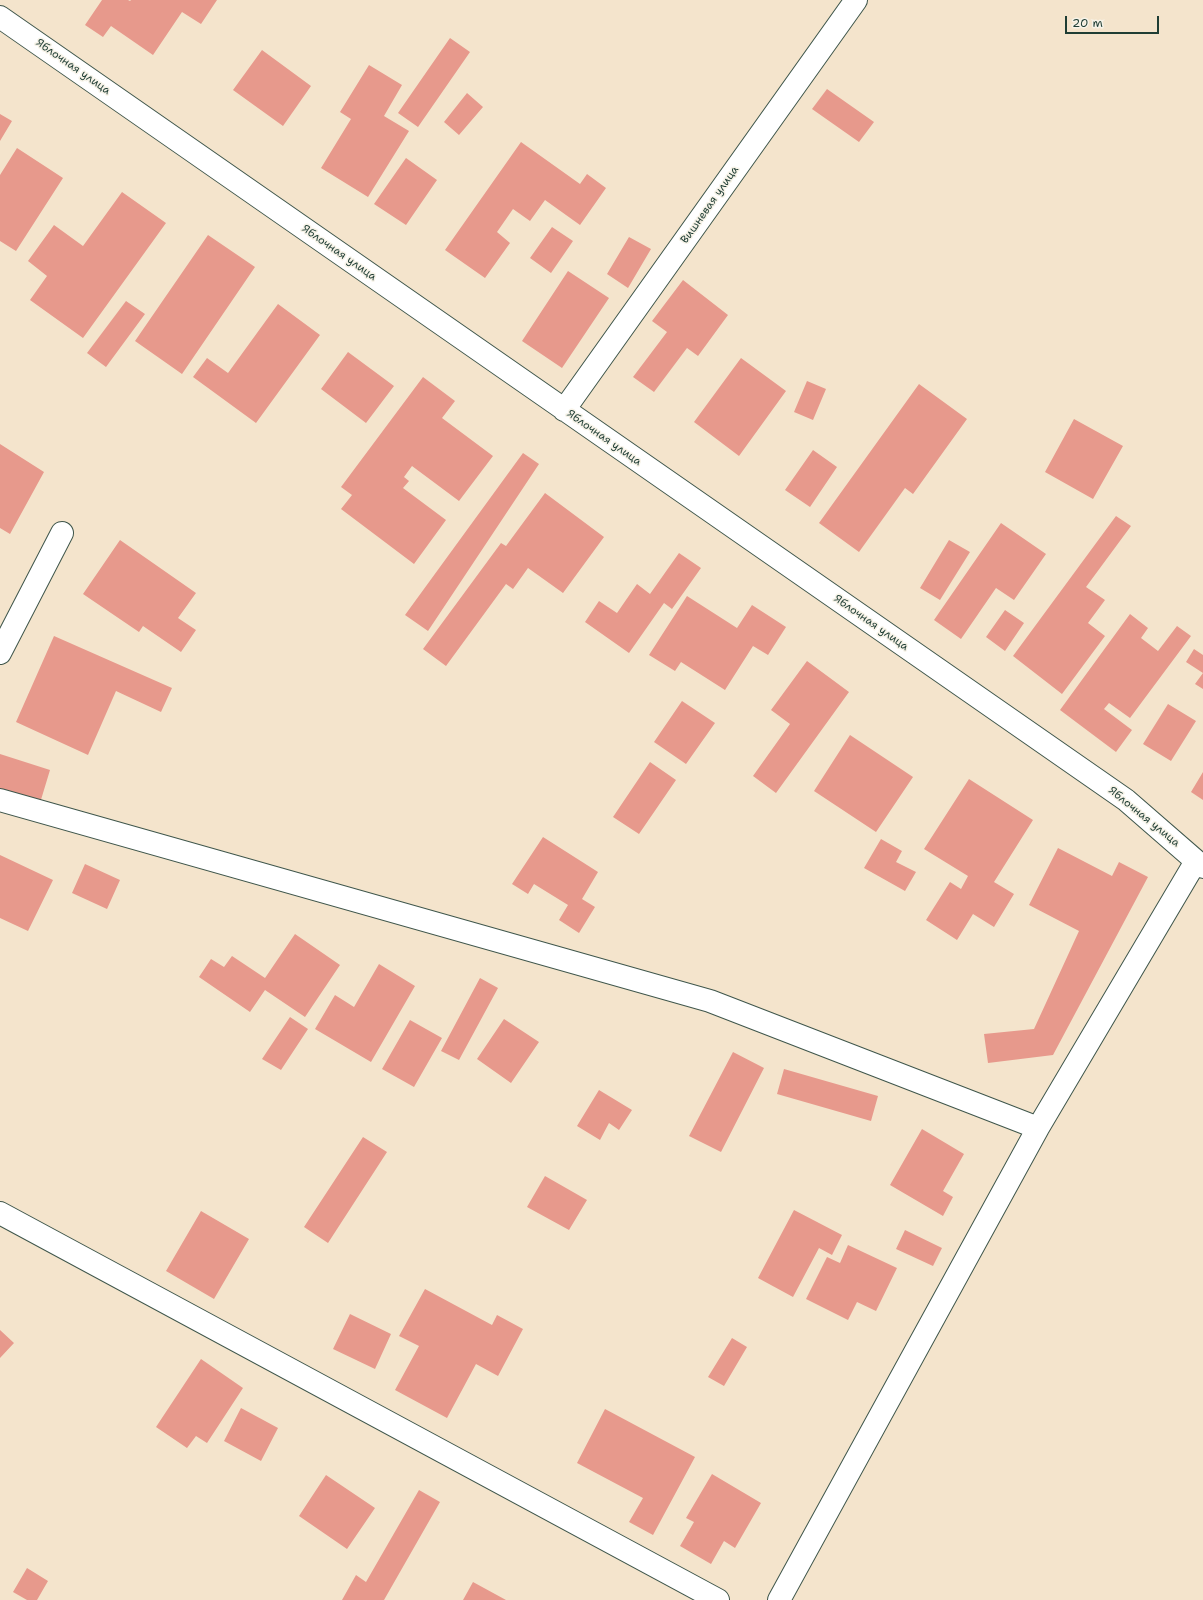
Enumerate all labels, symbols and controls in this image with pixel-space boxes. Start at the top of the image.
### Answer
scale bar [1067,8,1161,34]
text: 20 m [1072,15,1103,31]
street label: Яблочная улица [33,36,113,98]
street label: Вишневая улица [678,164,742,246]
street label: Яблочная улица [299,222,379,284]
street label: Яблочная улица [564,407,644,469]
street label: Яблочная улица [831,592,911,654]
street label: Яблочная улица [1106,784,1182,850]

